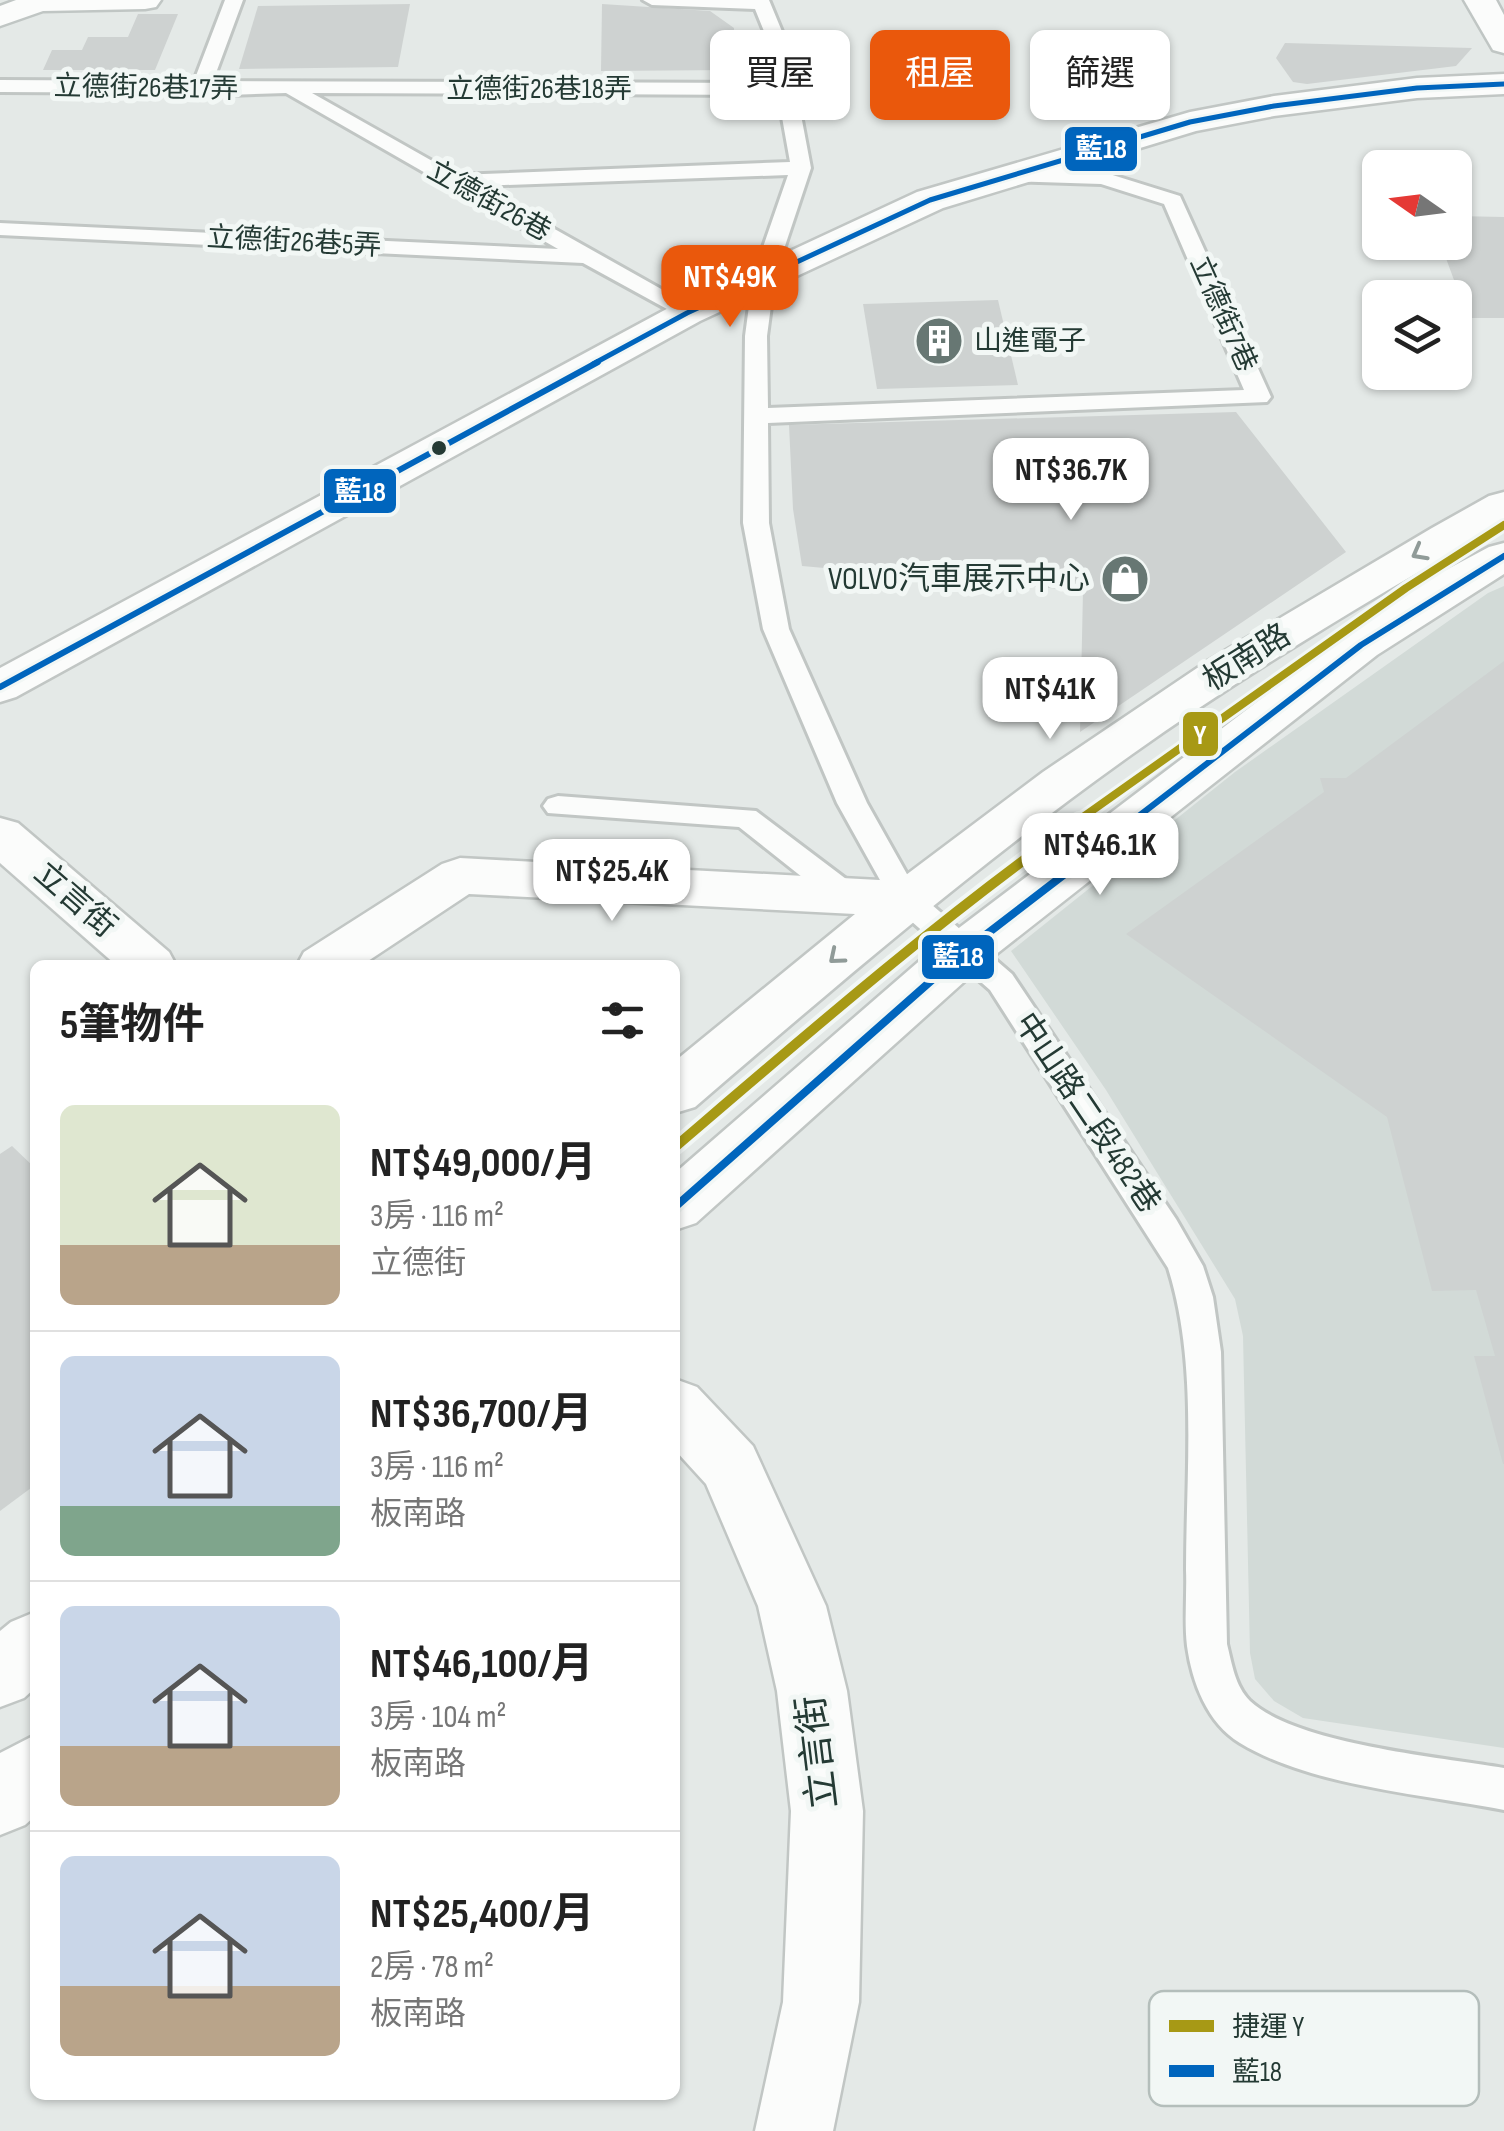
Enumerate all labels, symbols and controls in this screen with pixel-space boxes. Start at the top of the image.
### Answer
chip: 買屋 [710,30,850,120]
chip: 租屋 [870,30,1010,120]
chip: 篩選 [1030,30,1170,120]
street label: 立德街26巷17弄 [53,70,239,106]
street label: 立德街26巷18弄 [446,73,632,106]
line badge: 藍18 [1063,125,1139,173]
text: 藍18 [1075,133,1127,166]
north arrow [1362,150,1472,260]
map controls [1362,150,1472,390]
street label: 立德街26巷 [422,154,556,248]
street label: 立德街26巷5弄 [206,221,382,263]
pin: NT$49K [649,245,811,330]
street label: 立德街7巷 [1183,251,1263,377]
text: NT$49K [683,258,777,297]
button: layers [1362,280,1472,390]
building icon: 山進電子 [913,315,965,367]
place label: 山進電子 [974,325,1086,358]
unlabelled marker [429,438,449,458]
pin: NT$36.7K [968,438,1174,523]
text: NT$36.7K [1015,451,1127,490]
line badge: 藍18 [322,467,398,515]
text: 藍18 [334,476,386,509]
one-way arrow [1412,541,1430,561]
shop icon: VOLVO汽車展示中心 [1099,553,1151,605]
place label: VOLVO汽車展示中心 [828,560,1090,599]
street label: 板南路 [1196,616,1298,700]
pin: NT$41K [969,657,1131,742]
text: NT$41K [1005,670,1096,709]
line badge: Y [1181,710,1220,758]
text: Y [1194,719,1207,752]
pin: NT$46.1K [997,813,1203,898]
text: NT$46.1K [1043,826,1157,865]
pin: NT$25.4K [509,839,715,924]
text: NT$25.4K [555,852,669,891]
street label: 立言街 [26,854,124,946]
line badge: 藍18 [920,933,996,981]
text: 藍18 [932,941,984,974]
one-way arrow [830,945,848,963]
icon: filters [595,993,650,1048]
text: 5筆物件 [60,1000,204,1051]
street label: 中山路二段482巷 [1006,1005,1168,1221]
text: NT$49,000/月 [370,1138,596,1189]
icon: home [140,1145,260,1265]
text: 3房 · 116 m² [370,1197,504,1236]
text: 立德街 [370,1244,466,1283]
text: NT$36,700/月 [370,1389,593,1440]
icon: home [140,1396,260,1516]
text: 3房 · 116 m² [370,1448,504,1487]
text: 板南路 [370,1495,466,1534]
text: NT$46,100/月 [370,1639,593,1690]
icon: home [140,1646,260,1766]
street label: 立言街 [789,1693,847,1811]
text: 3房 · 104 m² [370,1698,506,1737]
text: 板南路 [370,1745,466,1784]
text: NT$25,400/月 [370,1889,594,1940]
icon: home [140,1896,260,2016]
text: 2房 · 78 m² [370,1948,494,1987]
legend [1149,1991,1479,2106]
text: 板南路 [370,1995,466,2034]
text: 捷運 Y [1232,2011,1304,2044]
text: 藍18 [1232,2056,1282,2089]

